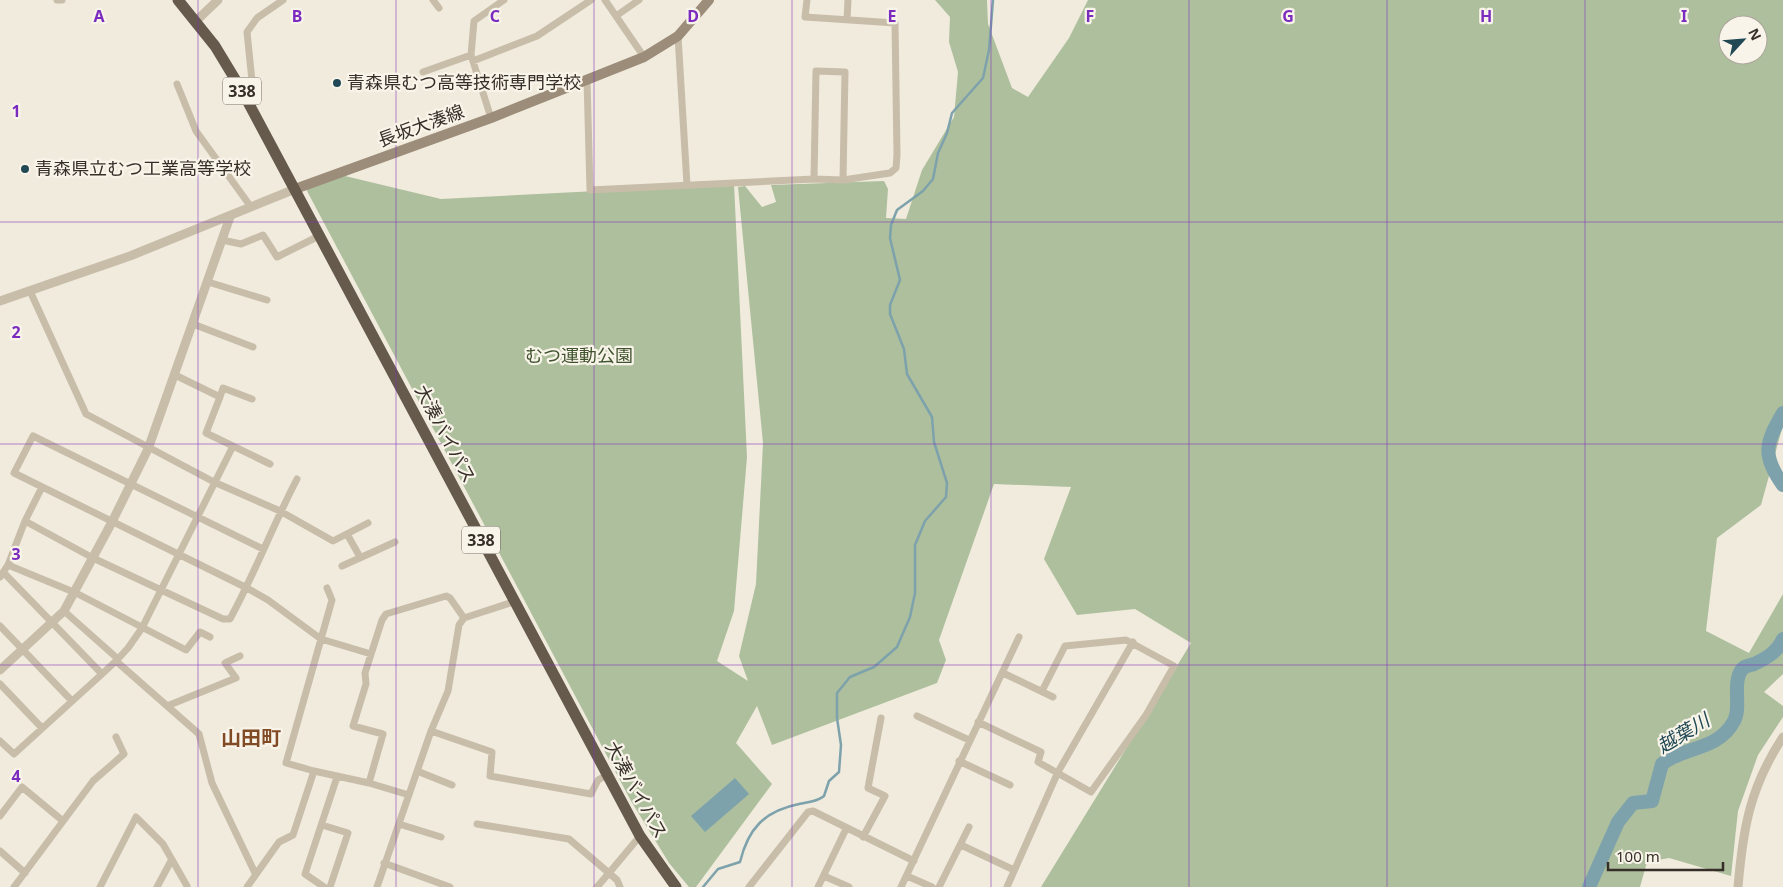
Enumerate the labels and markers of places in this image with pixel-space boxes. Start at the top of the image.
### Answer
place label: 青森県むつ高等技術専門学校 [347,70,581,94]
marker: 青森県むつ高等技術専門学校 [331,77,343,89]
place label: 青森県立むつ工業高等学校 [35,156,251,180]
marker: 青森県立むつ工業高等学校 [19,163,31,175]

